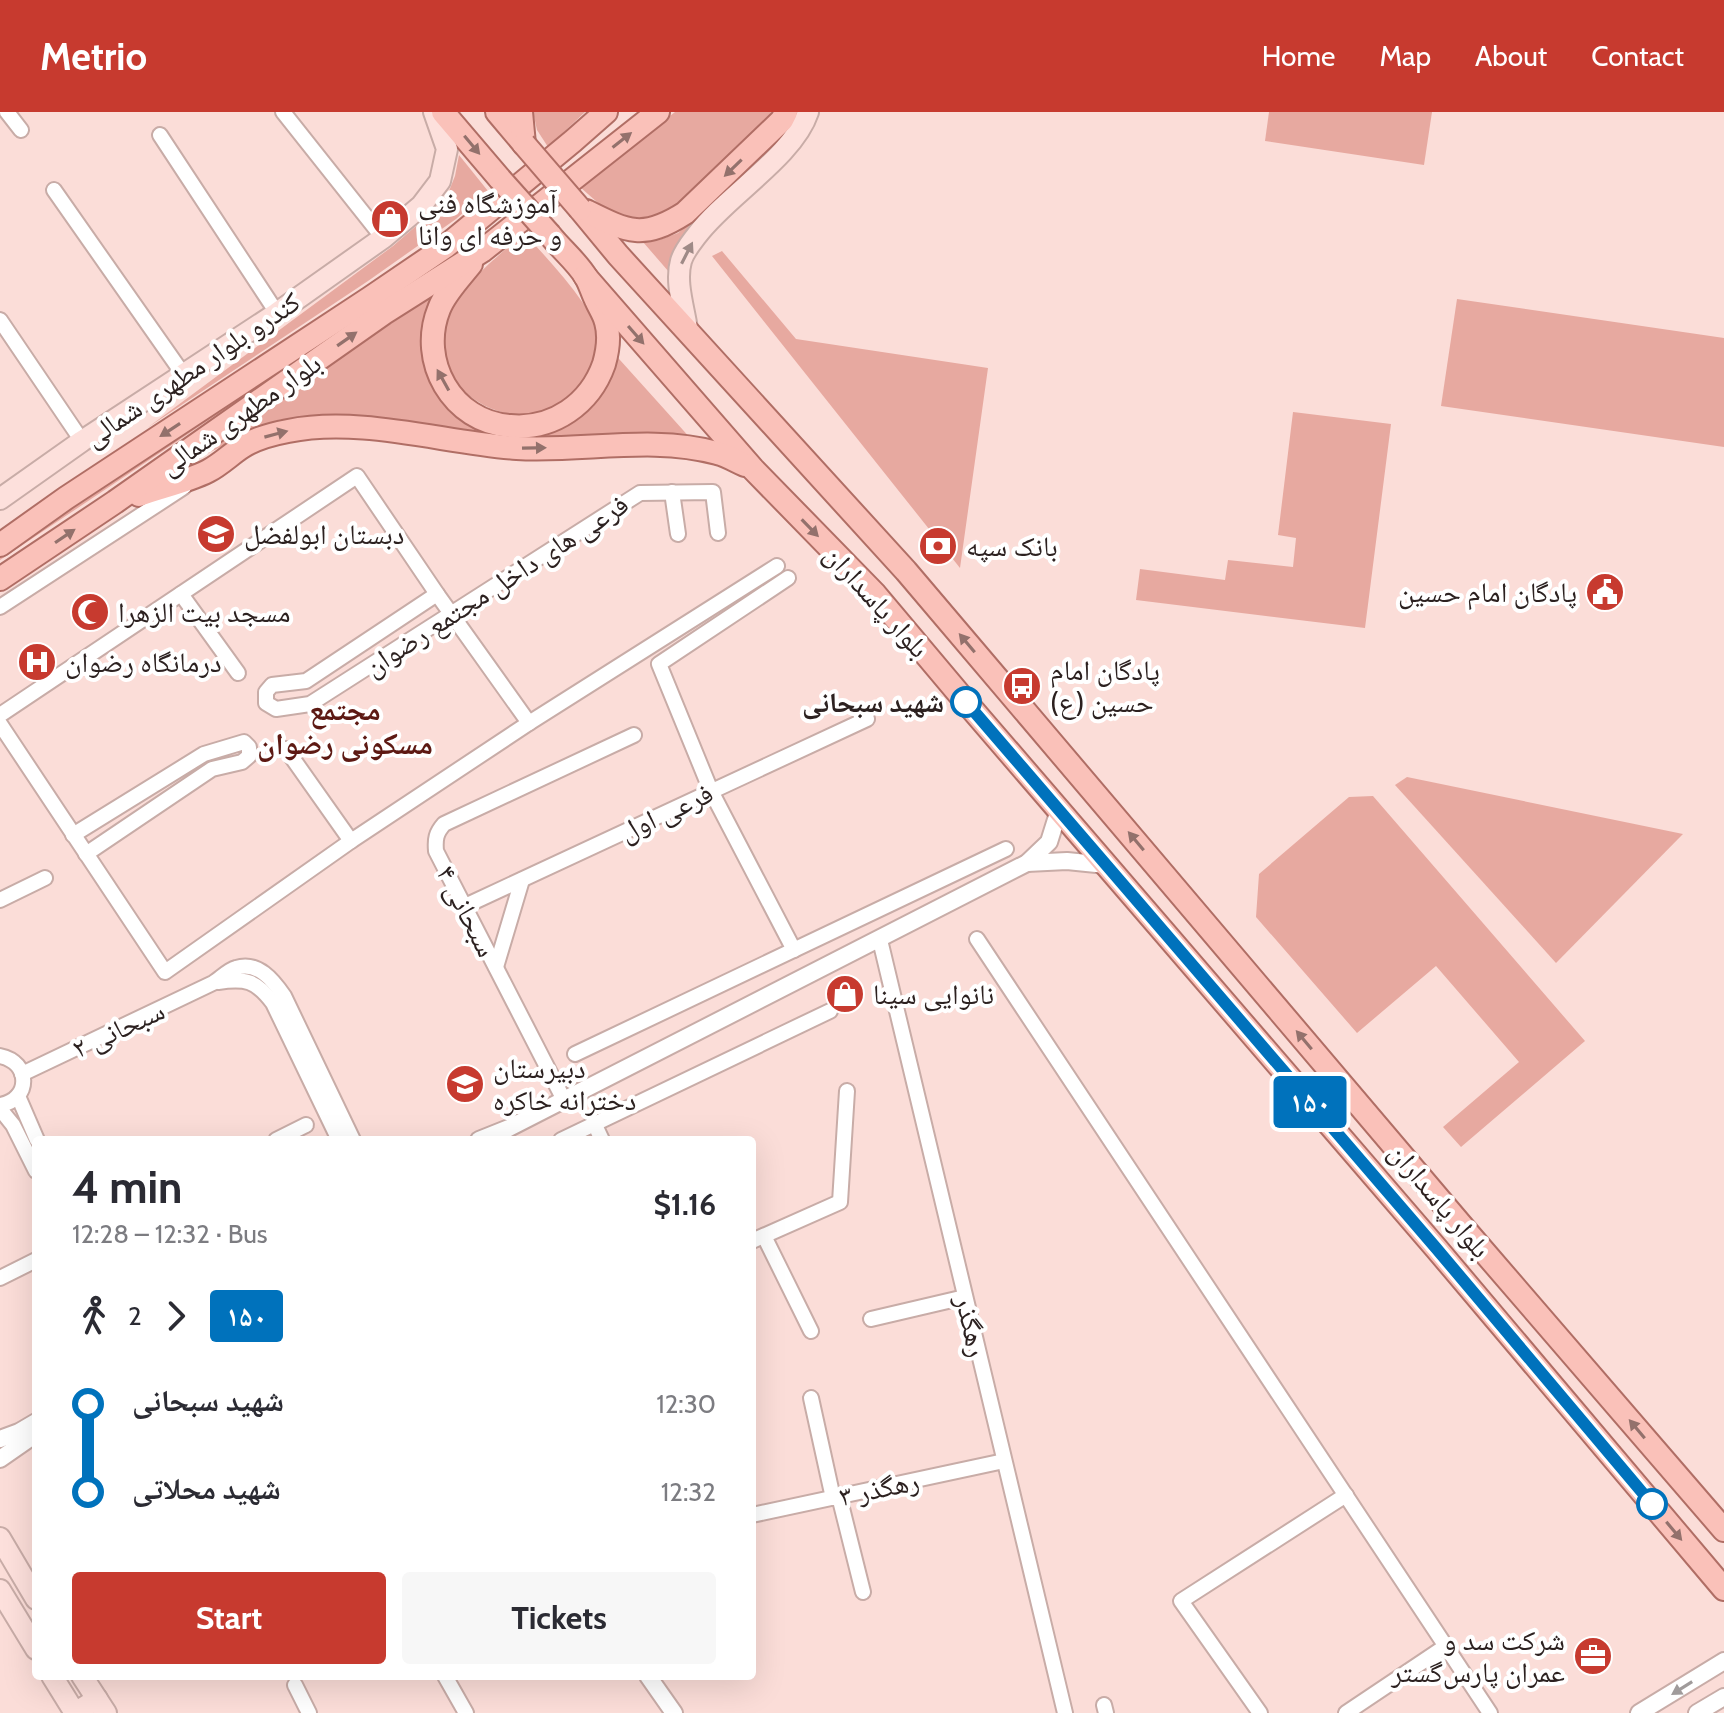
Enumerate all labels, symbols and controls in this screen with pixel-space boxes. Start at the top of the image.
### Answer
text: Metrio [40,33,147,80]
text: Home [1262,39,1335,73]
text: Map [1379,39,1431,73]
text: About [1475,39,1547,73]
text: Contact [1591,39,1684,73]
one-way arrow [612,133,632,149]
one-way arrow [463,135,480,155]
one-way arrow [723,158,742,176]
place label: آموزشگاه فنی و حرفه ای وانا [418,186,562,252]
shop icon: آموزشگاه فنی و حرفه ای وانا [369,198,411,240]
one-way arrow [679,242,693,264]
street label: کندرو بلوار مطهری شمالی [78,284,306,454]
one-way arrow [627,325,645,344]
one-way arrow [336,332,357,347]
street label: بلوار مطهری شمالی [153,346,327,482]
one-way arrow [436,368,449,391]
one-way arrow [159,422,181,436]
one-way arrow [264,427,289,439]
one-way arrow [522,442,547,454]
street label: فرعی های داخل مجتمع رضوان [357,487,635,684]
school or university icon: دبستان ابولفضل [195,513,237,555]
place label: دبستان ابولفضل [244,517,404,552]
one-way arrow [801,518,819,537]
bank icon: بانک سپه [917,525,959,567]
one-way arrow [54,529,75,544]
place label: بانک سپه [966,529,1058,563]
street label: بلوار پاسداران [817,537,937,665]
public building icon: پادگان امام حسین [1584,571,1626,613]
place label: پادگان امام حسین [1398,575,1577,611]
mosque icon: مسجد بیت الزهرا [69,591,111,633]
place label: مسجد بیت الزهرا [118,595,291,629]
one-way arrow [959,634,976,654]
hospital icon: درمانگاه رضوان [16,641,58,683]
place label: درمانگاه رضوان [65,645,222,679]
place label: پادگان امام حسین (ع) [1050,653,1160,720]
bus stop icon: پادگان امام حسین (ع) [1001,665,1043,707]
place label: شهید سبحانی [802,685,944,720]
marker: شهید سبحانی [951,687,981,717]
district label: مجتمع مسکونی رضوان [257,691,433,762]
street label: فرعی اول [614,776,719,849]
one-way arrow [1127,832,1145,851]
street label: سبحانی ۴ [429,860,504,963]
shop icon: نانوایی سینا [824,973,866,1015]
place label: نانوایی سینا [873,977,994,1012]
street label: سبحانی ۲ [66,993,170,1066]
one-way arrow [1296,1030,1313,1050]
place label: دبیرستان دخترانه خاکره [493,1051,636,1117]
school or university icon: دبیرستان دخترانه خاکره [444,1063,486,1105]
line badge: ۱۵۰ [1264,1076,1356,1128]
text: ۱۵۰ [1290,1085,1331,1119]
street label: بلوار پاسداران [1382,1135,1498,1265]
text: 4 min [72,1161,182,1214]
text: $1.16 [653,1186,716,1223]
text: 12:28 – 12:32 · Bus [72,1218,268,1250]
street label: رهگذر [948,1291,996,1360]
icon: walk [72,1294,116,1338]
icon: forward [154,1294,198,1338]
text: ۱۵۰ [226,1299,267,1333]
text: 2 [128,1300,142,1332]
text: شهید سبحانی [132,1382,284,1419]
text: 12:30 [656,1388,716,1420]
one-way arrow [1629,1419,1646,1439]
street label: ۳ رهگذر [836,1463,922,1513]
text: شهید محلاتی [132,1470,281,1507]
text: 12:32 [661,1476,716,1508]
unlabelled marker [1637,1489,1667,1519]
one-way arrow [1665,1520,1682,1540]
button: Start [72,1572,386,1664]
button: Tickets [402,1572,716,1664]
place label: شرکت سد و عمران پارس‌گستر [1390,1623,1565,1690]
office icon: شرکت سد و عمران پارس‌گستر [1572,1635,1614,1677]
one-way arrow [1671,1680,1693,1694]

